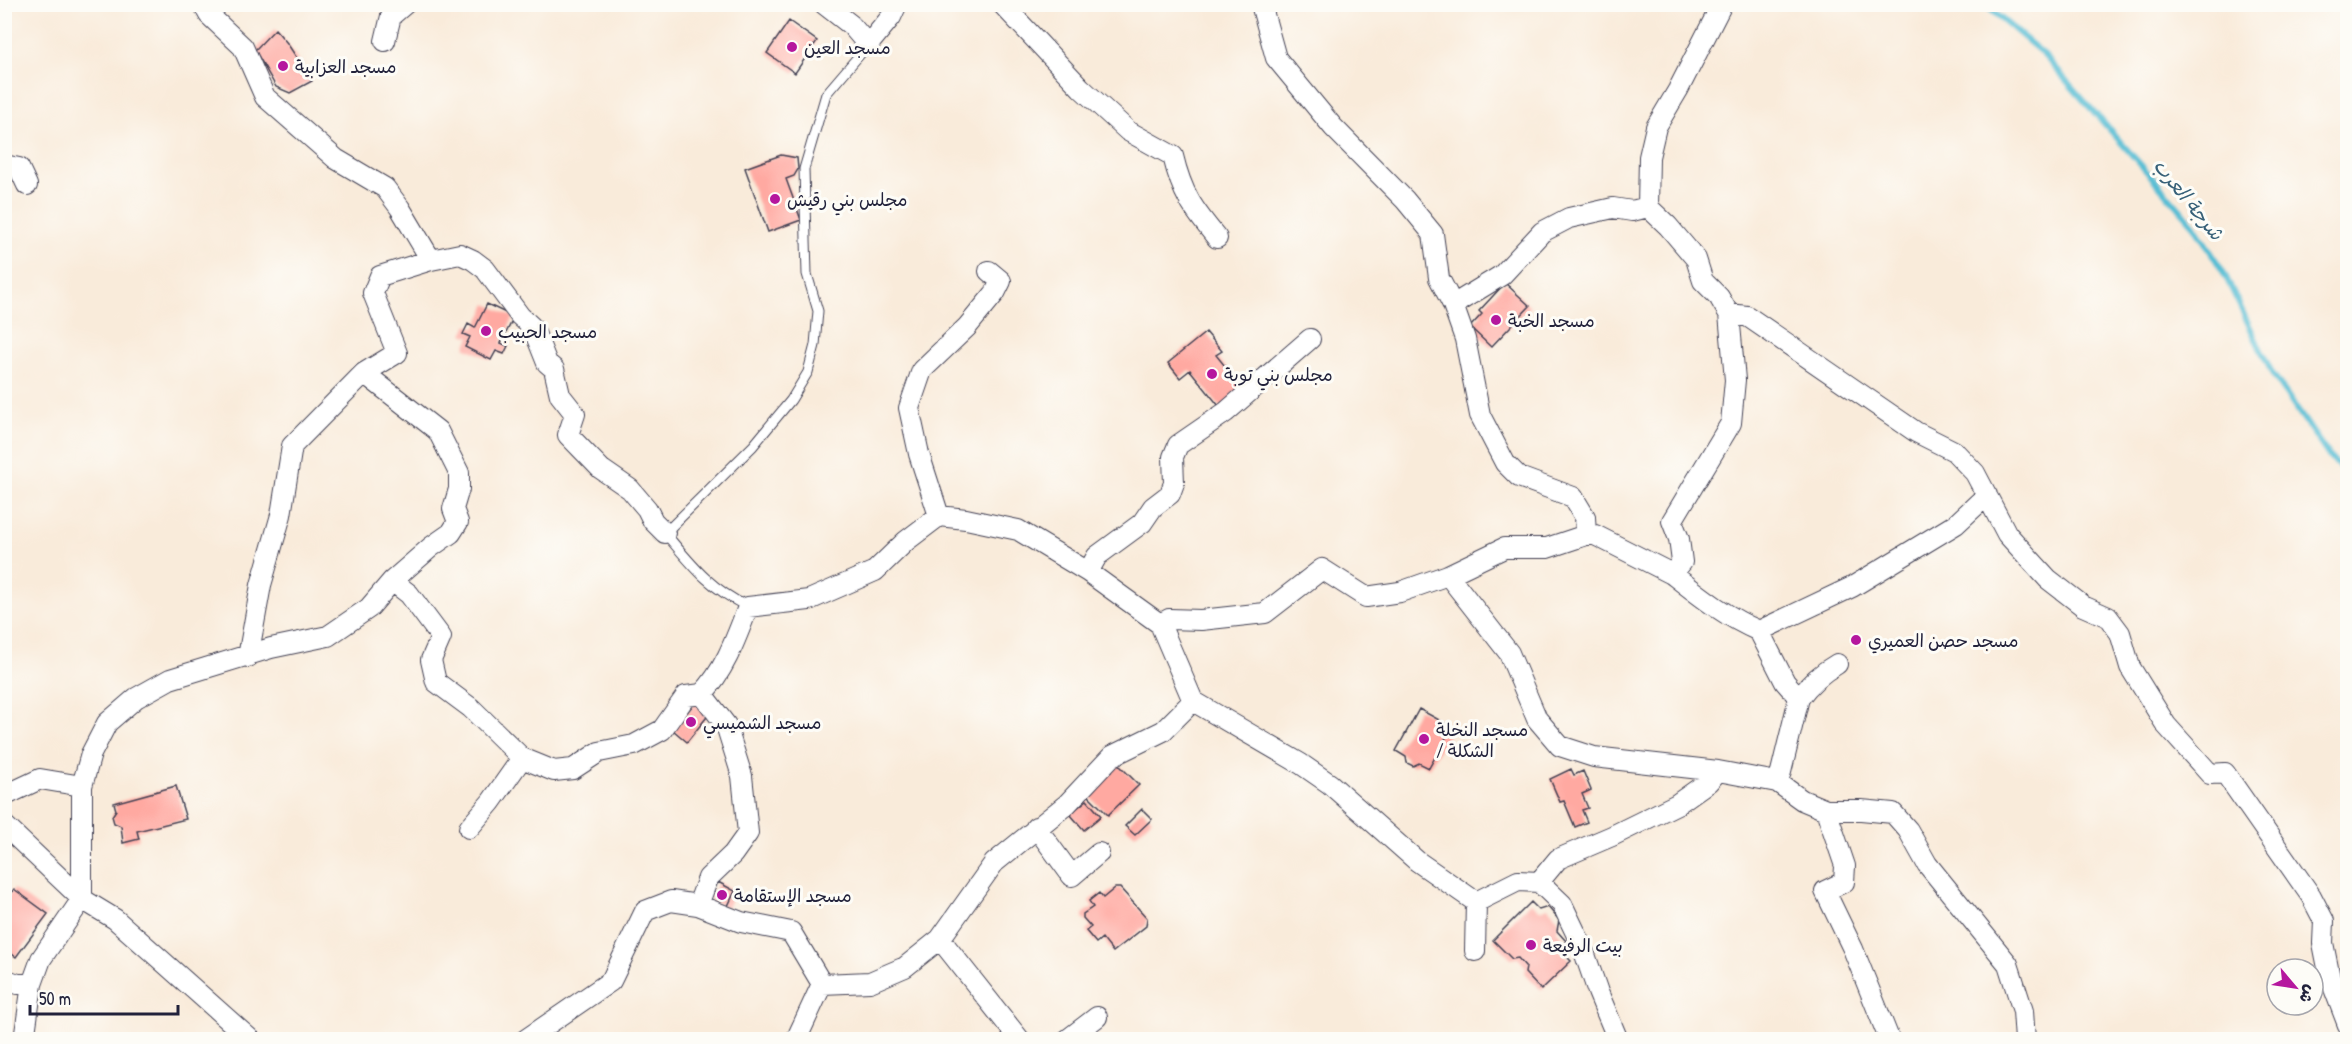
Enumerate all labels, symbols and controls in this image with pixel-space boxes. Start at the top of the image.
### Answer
place label: مسجد العين [804,35,891,60]
marker: مسجد العين [785,40,799,54]
place label: مسجد العزابية [295,54,396,79]
marker: مسجد العزابية [276,59,290,73]
water label: شرجة العرب [2148,153,2231,246]
place label: مجلس بني رقيش [787,187,908,216]
marker: مجلس بني رقيش [768,192,782,206]
place label: مسجد الخبة [1508,308,1595,333]
marker: مسجد الخبة [1489,313,1503,327]
place label: مسجد الحبيب [498,319,597,344]
marker: مسجد الحبيب [479,324,493,338]
place label: مجلس بني توبة [1224,362,1333,391]
marker: مجلس بني توبة [1205,367,1219,381]
place label: مسجد حصن العميري [1868,628,2018,654]
marker: مسجد حصن العميري [1849,633,1863,647]
place label: مسجد الشميسي [703,710,822,739]
marker: مسجد الشميسي [684,715,698,729]
place label: مسجد النخلة / الشكلة [1436,717,1528,763]
marker: مسجد النخلة / الشكلة [1417,732,1431,746]
place label: مسجد الإستقامة [734,883,852,908]
marker: مسجد الإستقامة [715,888,729,902]
place label: بيت الرفيعة [1543,933,1623,958]
marker: بيت الرفيعة [1524,938,1538,952]
north arrow [2265,957,2325,1017]
scale bar [30,978,178,1016]
text: ش [2294,981,2322,1007]
text: 50 m [39,986,71,1011]

